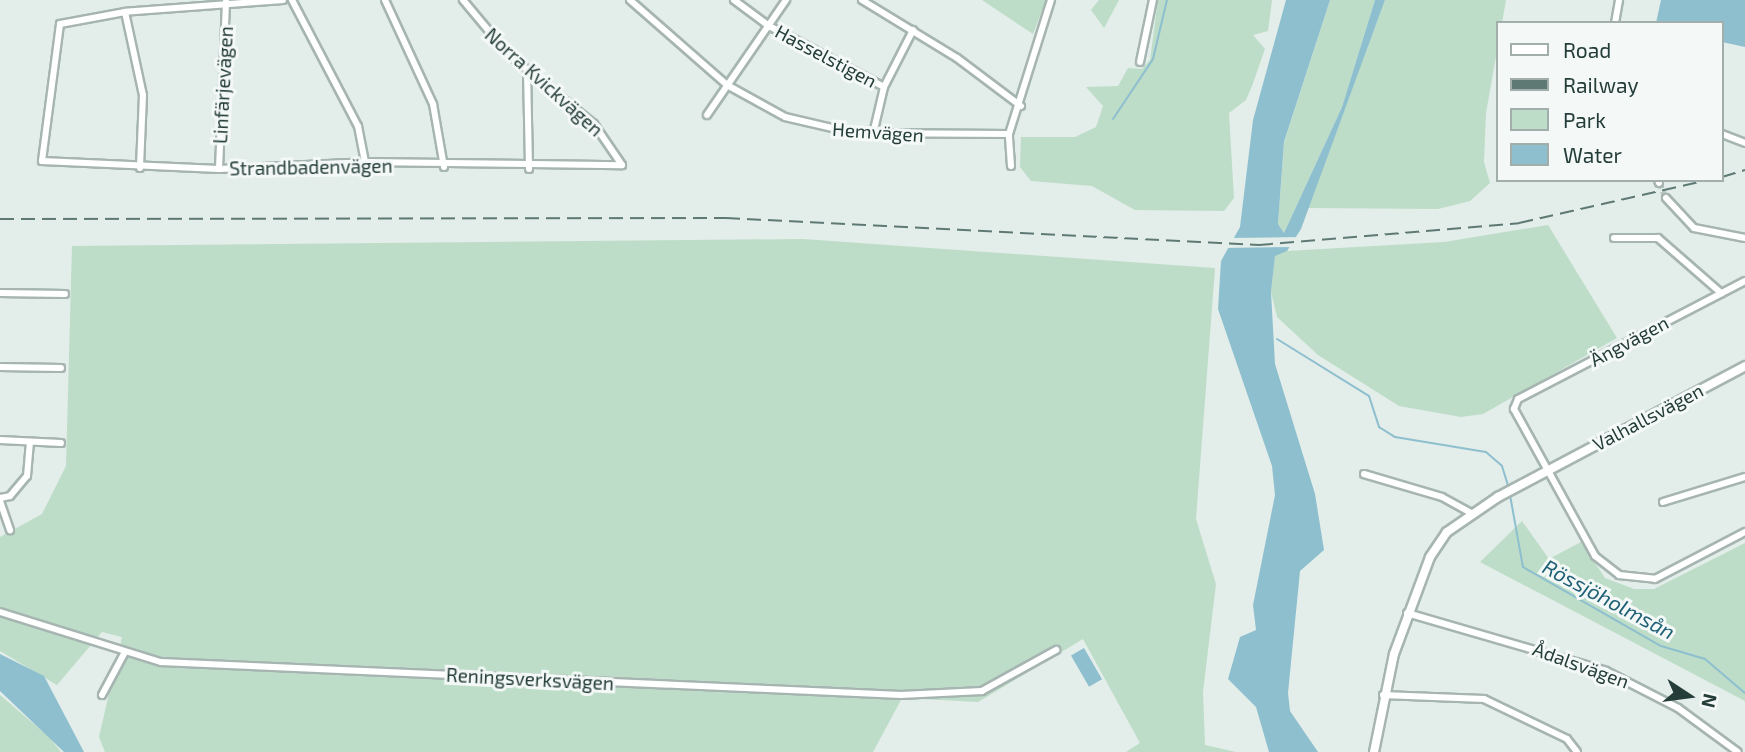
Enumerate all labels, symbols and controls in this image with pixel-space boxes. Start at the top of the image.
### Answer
street label: Hasselstigen [771,20,881,92]
legend [1496,21,1724,182]
street label: Norra Kvickvägen [480,23,608,141]
street label: Linfärjevägen [209,26,237,144]
text: Road [1563,37,1611,62]
text: Railway [1563,72,1639,97]
text: Park [1563,107,1606,132]
street label: Hemvägen [831,117,925,147]
text: Water [1563,142,1622,167]
street label: Strandbadenvägen [229,154,393,180]
street label: Ängvägen [1586,311,1672,371]
street label: Valhallsvägen [1589,378,1707,456]
water label: Rössjöholmsån [1539,554,1679,644]
street label: Ådalsvägen [1530,637,1632,693]
north arrow [1654,661,1724,731]
street label: Reningsverksvägen [445,663,615,695]
text: N [1697,692,1723,710]

